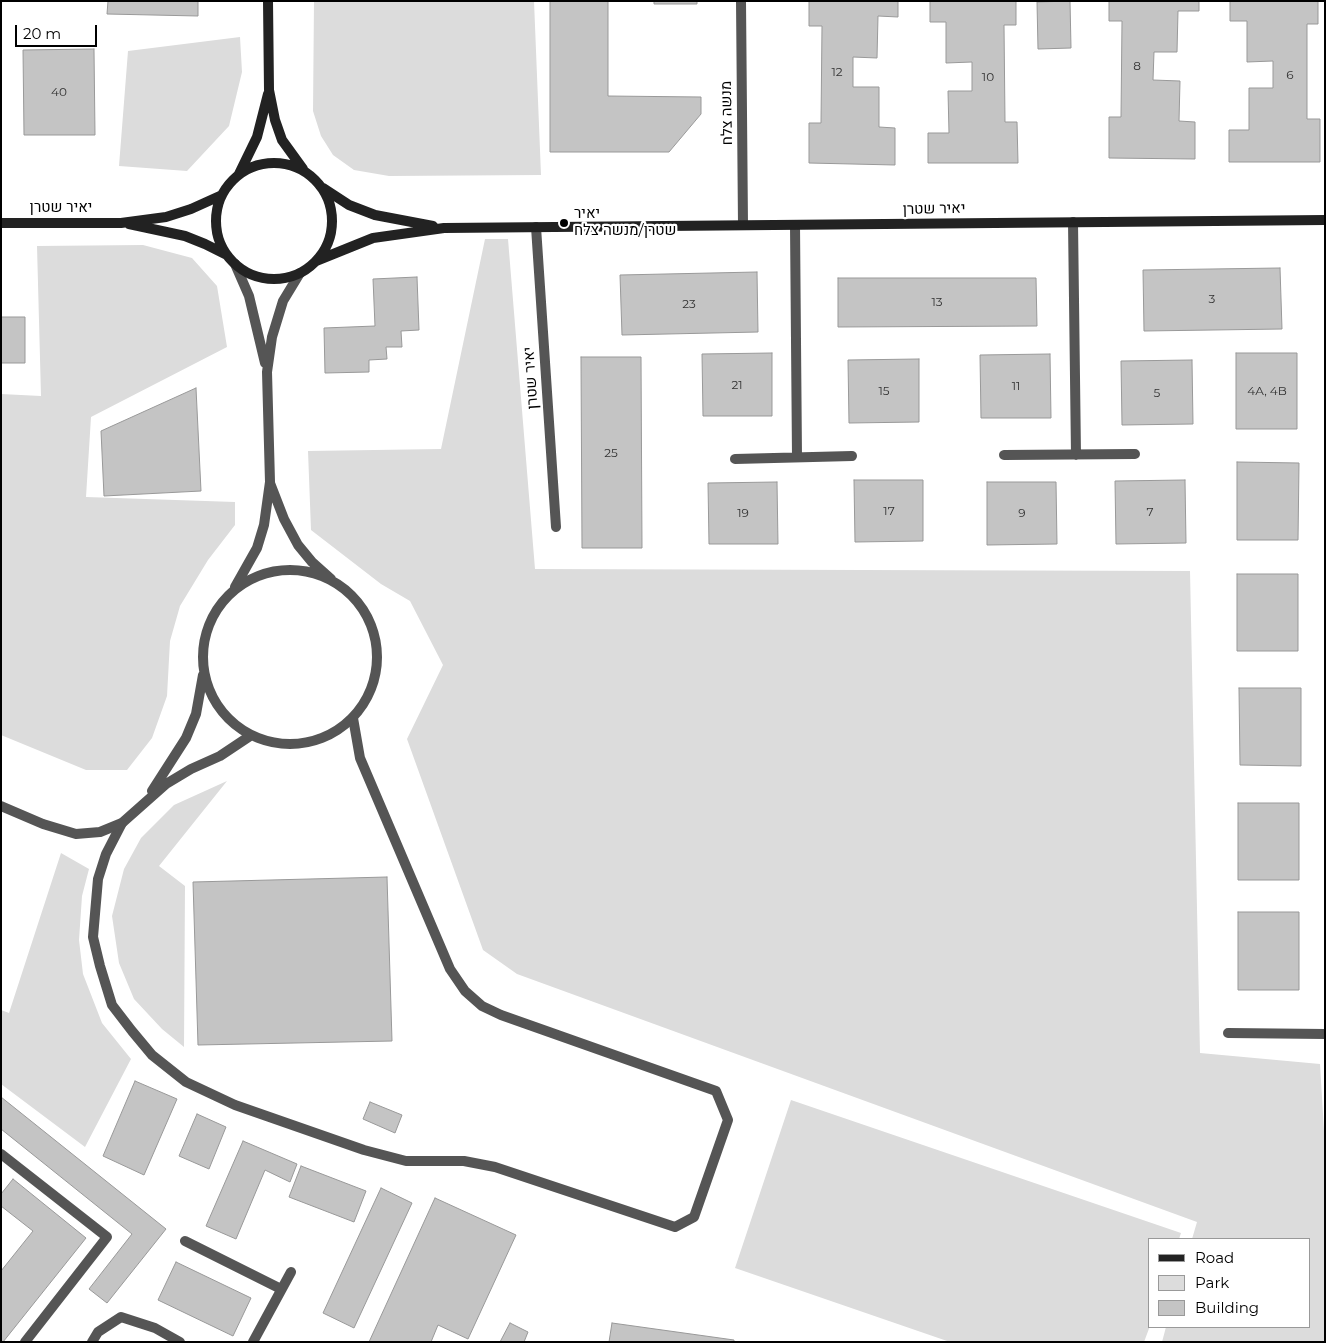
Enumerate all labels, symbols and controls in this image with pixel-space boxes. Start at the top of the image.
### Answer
scale bar [18,15,100,47]
text: 20 m [23,24,61,43]
house number: 8 [1133,59,1141,73]
house number: 12 [831,65,843,79]
house number: 6 [1286,68,1294,82]
house number: 10 [982,70,994,84]
street label: מנשה צלח [717,81,737,145]
house number: 40 [51,85,67,99]
street label: יאיר שטרן [30,199,92,217]
street label: יאיר שטרן [902,199,966,219]
place label: יאיר שטרן/מנשה צלח [574,205,676,240]
marker: יאיר שטרן/מנשה צלח [558,217,570,229]
house number: 3 [1209,292,1215,306]
house number: 13 [931,295,943,309]
house number: 23 [682,297,696,311]
street label: יאיר שטרן [520,346,542,410]
house number: 21 [731,378,743,392]
house number: 11 [1012,379,1020,393]
house number: 15 [878,384,890,398]
house number: 4A, 4B [1247,384,1287,398]
house number: 5 [1154,386,1160,400]
house number: 25 [604,446,618,460]
house number: 17 [883,504,895,518]
house number: 7 [1146,505,1154,519]
house number: 19 [737,506,749,520]
house number: 9 [1018,506,1026,520]
legend [1148,1238,1311,1328]
text: Road [1195,1248,1234,1267]
text: Park [1195,1273,1229,1292]
text: Building [1195,1298,1259,1317]

